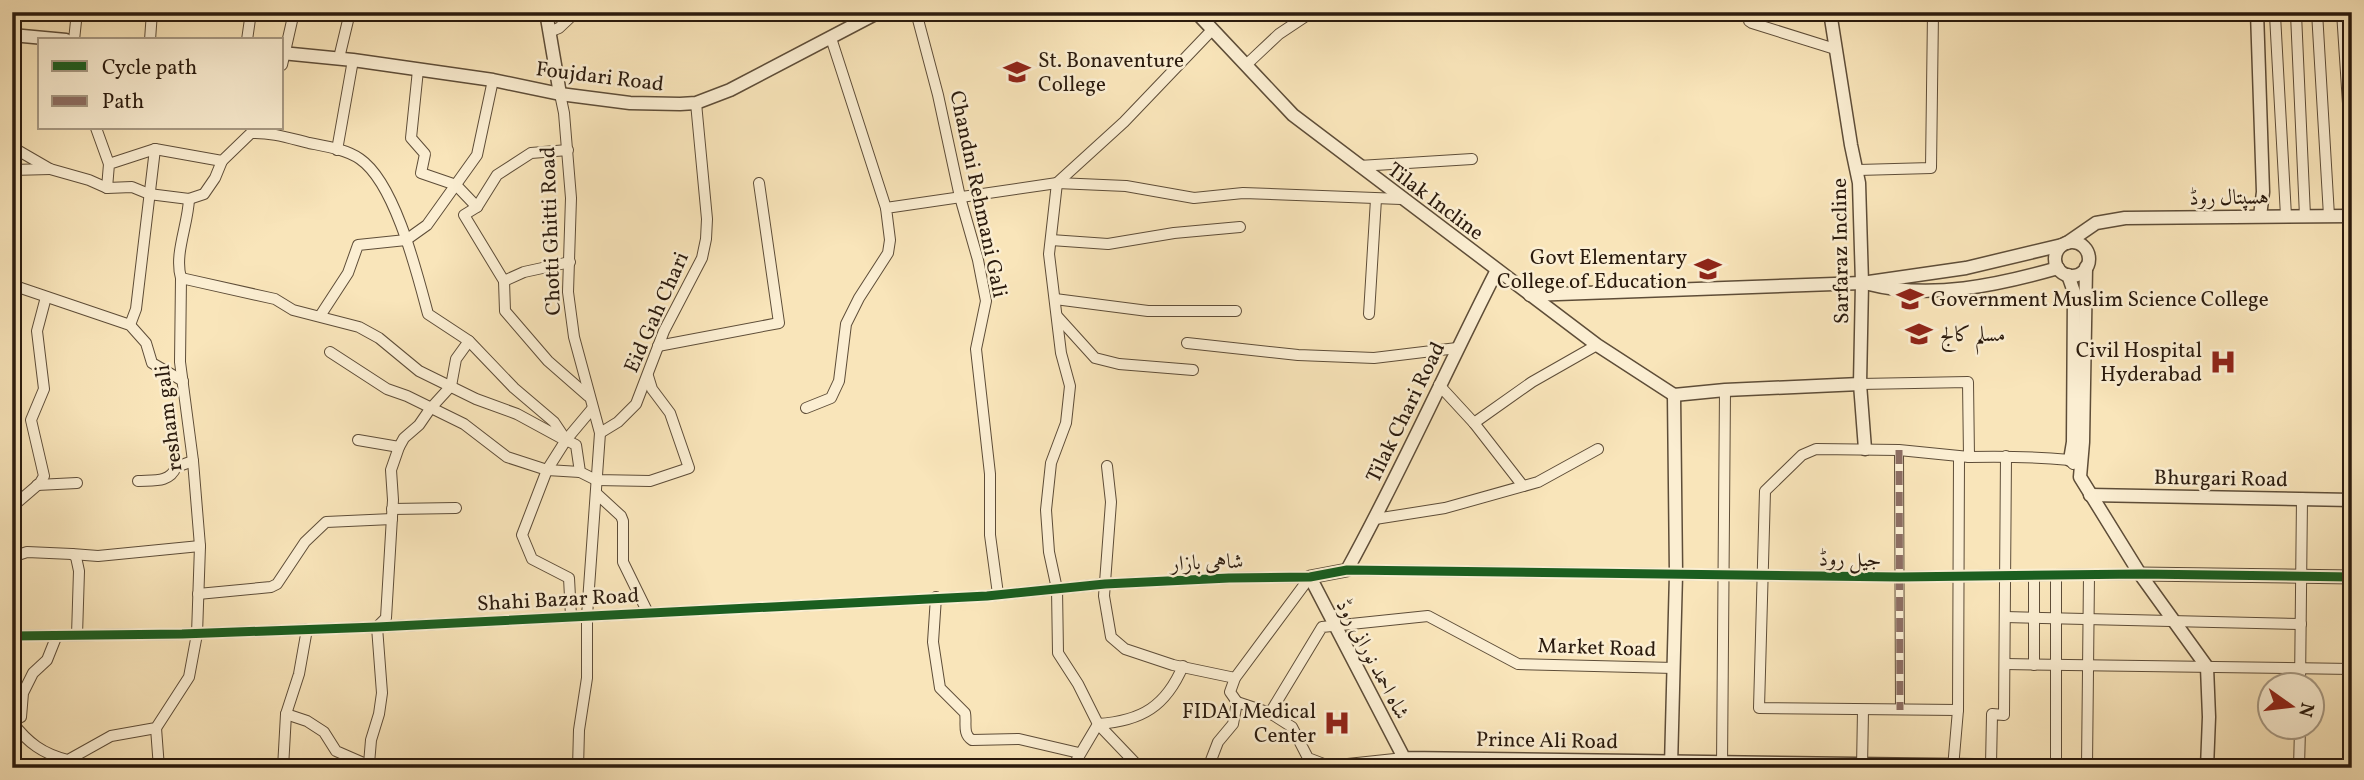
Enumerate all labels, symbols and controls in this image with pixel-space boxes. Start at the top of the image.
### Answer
legend [38,38,284,130]
place label: St. Bonaventure College [1038,47,1184,100]
text: Cycle path [102,54,197,83]
street label: Foujdari Road [534,55,665,100]
school or university icon: St. Bonaventure College [1002,57,1032,87]
text: Path [102,88,144,117]
street label: Chandni Rehmani Gali [941,88,1014,301]
street label: Chotti Ghitti Road [534,146,569,316]
street label: Tilak Incline [1381,156,1489,248]
street label: Sarfaraz Incline [1826,177,1857,324]
street label: ہسپتال روڈ [2189,183,2269,214]
place label: Govt Elementary College of Education [1497,244,1688,297]
street label: Eid Gah Chari [618,248,697,378]
school or university icon: Govt Elementary College of Education [1693,254,1723,284]
school or university icon: Government Muslim Science College [1895,284,1925,314]
place label: Government Muslim Science College [1931,286,2269,315]
school or university icon: مسلم کالج [1904,319,1934,349]
place label: مسلم کالج [1940,321,2005,355]
street label: Tilak Chari Road [1360,337,1453,488]
place label: Civil Hospital Hyderabad [2076,337,2202,390]
hospital icon: Civil Hospital Hyderabad [2208,347,2238,377]
street label: resham gali [149,363,190,473]
street label: Bhurgari Road [2154,464,2288,495]
street label: جیل روڈ [1818,545,1882,576]
street label: شاہی بازار [1168,548,1244,579]
street label: Shahi Bazar Road [476,582,640,619]
street label: شاہ احمد نورانی روڈ [1328,594,1416,725]
street label: Market Road [1537,632,1657,665]
north arrow [2256,672,2326,742]
place label: FIDAI Medical Center [1182,698,1316,751]
text: N [2291,700,2320,720]
hospital icon: FIDAI Medical Center [1322,708,1352,738]
street label: Prince Ali Road [1476,726,1618,757]

